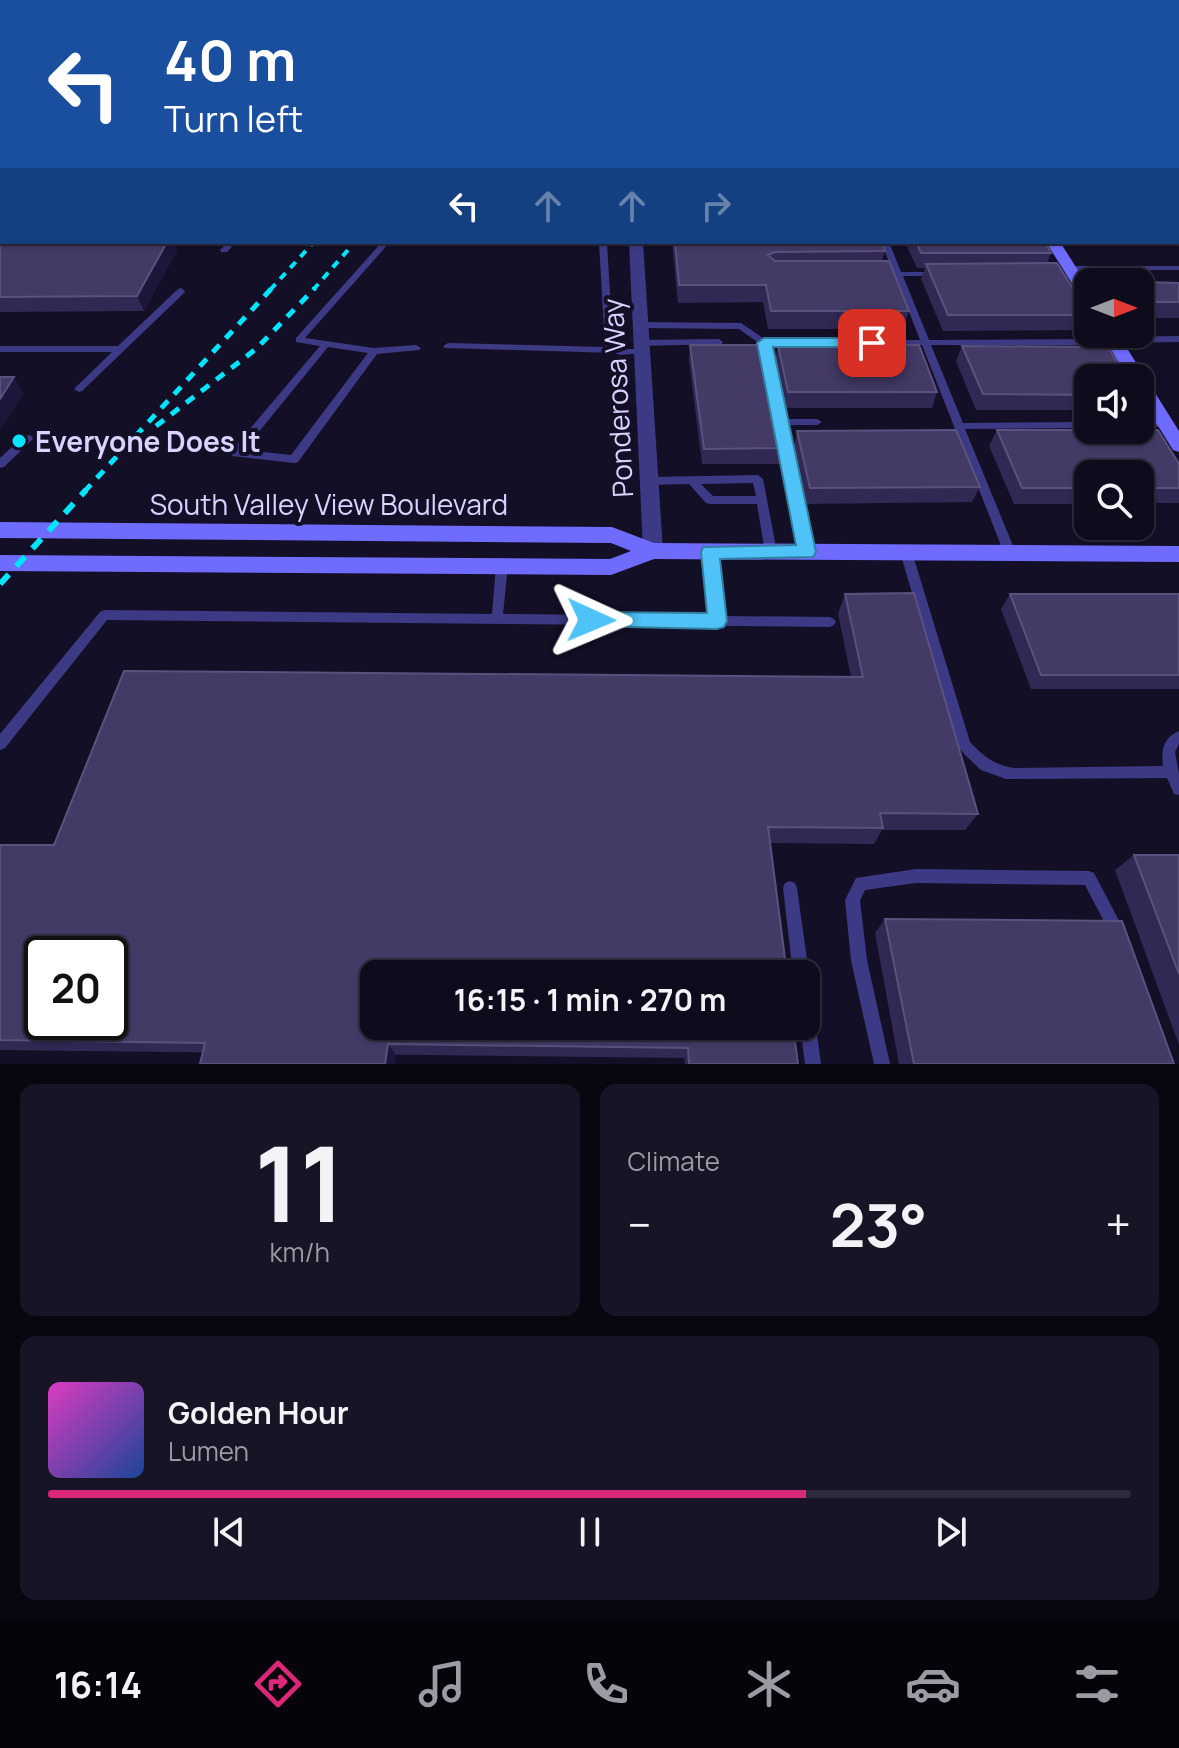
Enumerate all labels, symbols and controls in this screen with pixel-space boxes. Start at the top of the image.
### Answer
text: 40 m [164,21,296,98]
icon: left [32,32,136,136]
text: Turn left [164,94,303,143]
icon: left [442,184,486,228]
icon: ahead [526,184,570,228]
icon: ahead [610,184,654,228]
icon: right [694,184,738,228]
north arrow [1074,268,1154,348]
map controls [1074,268,1154,540]
street label: Ponderosa Way [593,297,641,499]
pin [838,309,906,377]
icon: arrive [850,321,894,365]
button: sound [1074,364,1154,444]
place label: Everyone Does It [35,422,261,460]
marker: Everyone Does It [10,432,28,450]
button: search [1074,460,1154,540]
street label: South Valley View Boulevard [150,485,508,523]
position arrow [549,578,633,662]
speed limit sign: 20 [24,936,128,1040]
text: 16:15 · 1 min · 270 m [454,979,726,1020]
text: 11 [254,1111,345,1253]
text: Climate [628,1143,720,1179]
text: 23° [830,1183,927,1265]
text: − [628,1194,651,1254]
text: + [1106,1194,1131,1254]
text: km/h [270,1234,330,1270]
text: Golden Hour [168,1392,349,1433]
text: Lumen [168,1433,249,1469]
icon: previous [207,1510,251,1554]
icon: pause [568,1510,612,1554]
icon: next [929,1510,973,1554]
icon: directions [250,1656,306,1712]
icon: music [414,1656,470,1712]
icon: phone [578,1656,634,1712]
icon: climate [741,1656,797,1712]
icon: car [905,1656,961,1712]
icon: filters [1069,1656,1125,1712]
text: 16:14 [54,1660,142,1709]

